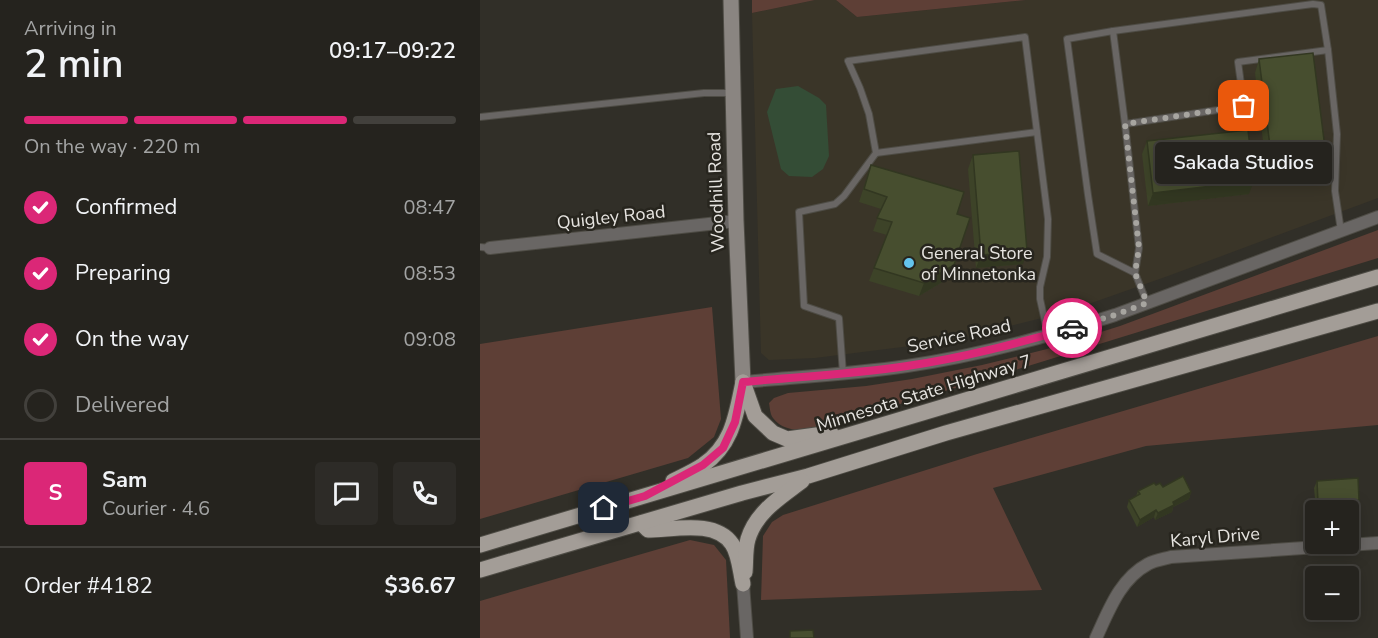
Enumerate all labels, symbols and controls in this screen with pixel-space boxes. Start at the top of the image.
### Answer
text: Arriving in [24,15,117,42]
text: 09:17–09:22 [329,36,456,66]
text: 2 min [24,38,123,91]
pin [1218,80,1269,131]
icon: bag [1227,89,1260,122]
street label: Woodhill Road [702,131,730,253]
text: On the way · 220 m [24,133,200,160]
callout: Sakada Studios [1156,142,1332,184]
text: Sakada Studios [1173,149,1314,176]
icon: check [24,191,57,224]
text: Confirmed [75,192,177,222]
text: 08:47 [403,194,456,221]
street label: Quigley Road [555,199,667,235]
place label: General Store of Minnetonka [921,241,1036,286]
marker: General Store of Minnetonka [902,256,916,270]
icon: check [24,257,57,290]
text: Preparing [75,258,171,288]
text: 08:53 [403,260,456,287]
courier [1042,298,1102,358]
icon: car [1056,312,1089,345]
street label: Service Road [905,313,1013,359]
icon: check [24,323,57,356]
text: On the way [75,324,189,354]
text: 09:08 [403,326,456,353]
street label: Minnesota State Highway 7 [814,349,1034,437]
text: Delivered [75,390,170,420]
button: chat [315,462,378,525]
button: phone [393,462,456,525]
text: Sam [102,465,147,495]
text: S [49,478,62,508]
pin [578,482,629,533]
icon: home [587,491,620,524]
text: Courier · 4.6 [102,495,210,522]
map controls [1305,500,1359,620]
button: + [1305,500,1359,554]
street label: Karyl Drive [1169,521,1261,553]
button: − [1305,566,1359,620]
text: Order #4182 [24,571,153,601]
text: $36.67 [385,571,456,601]

